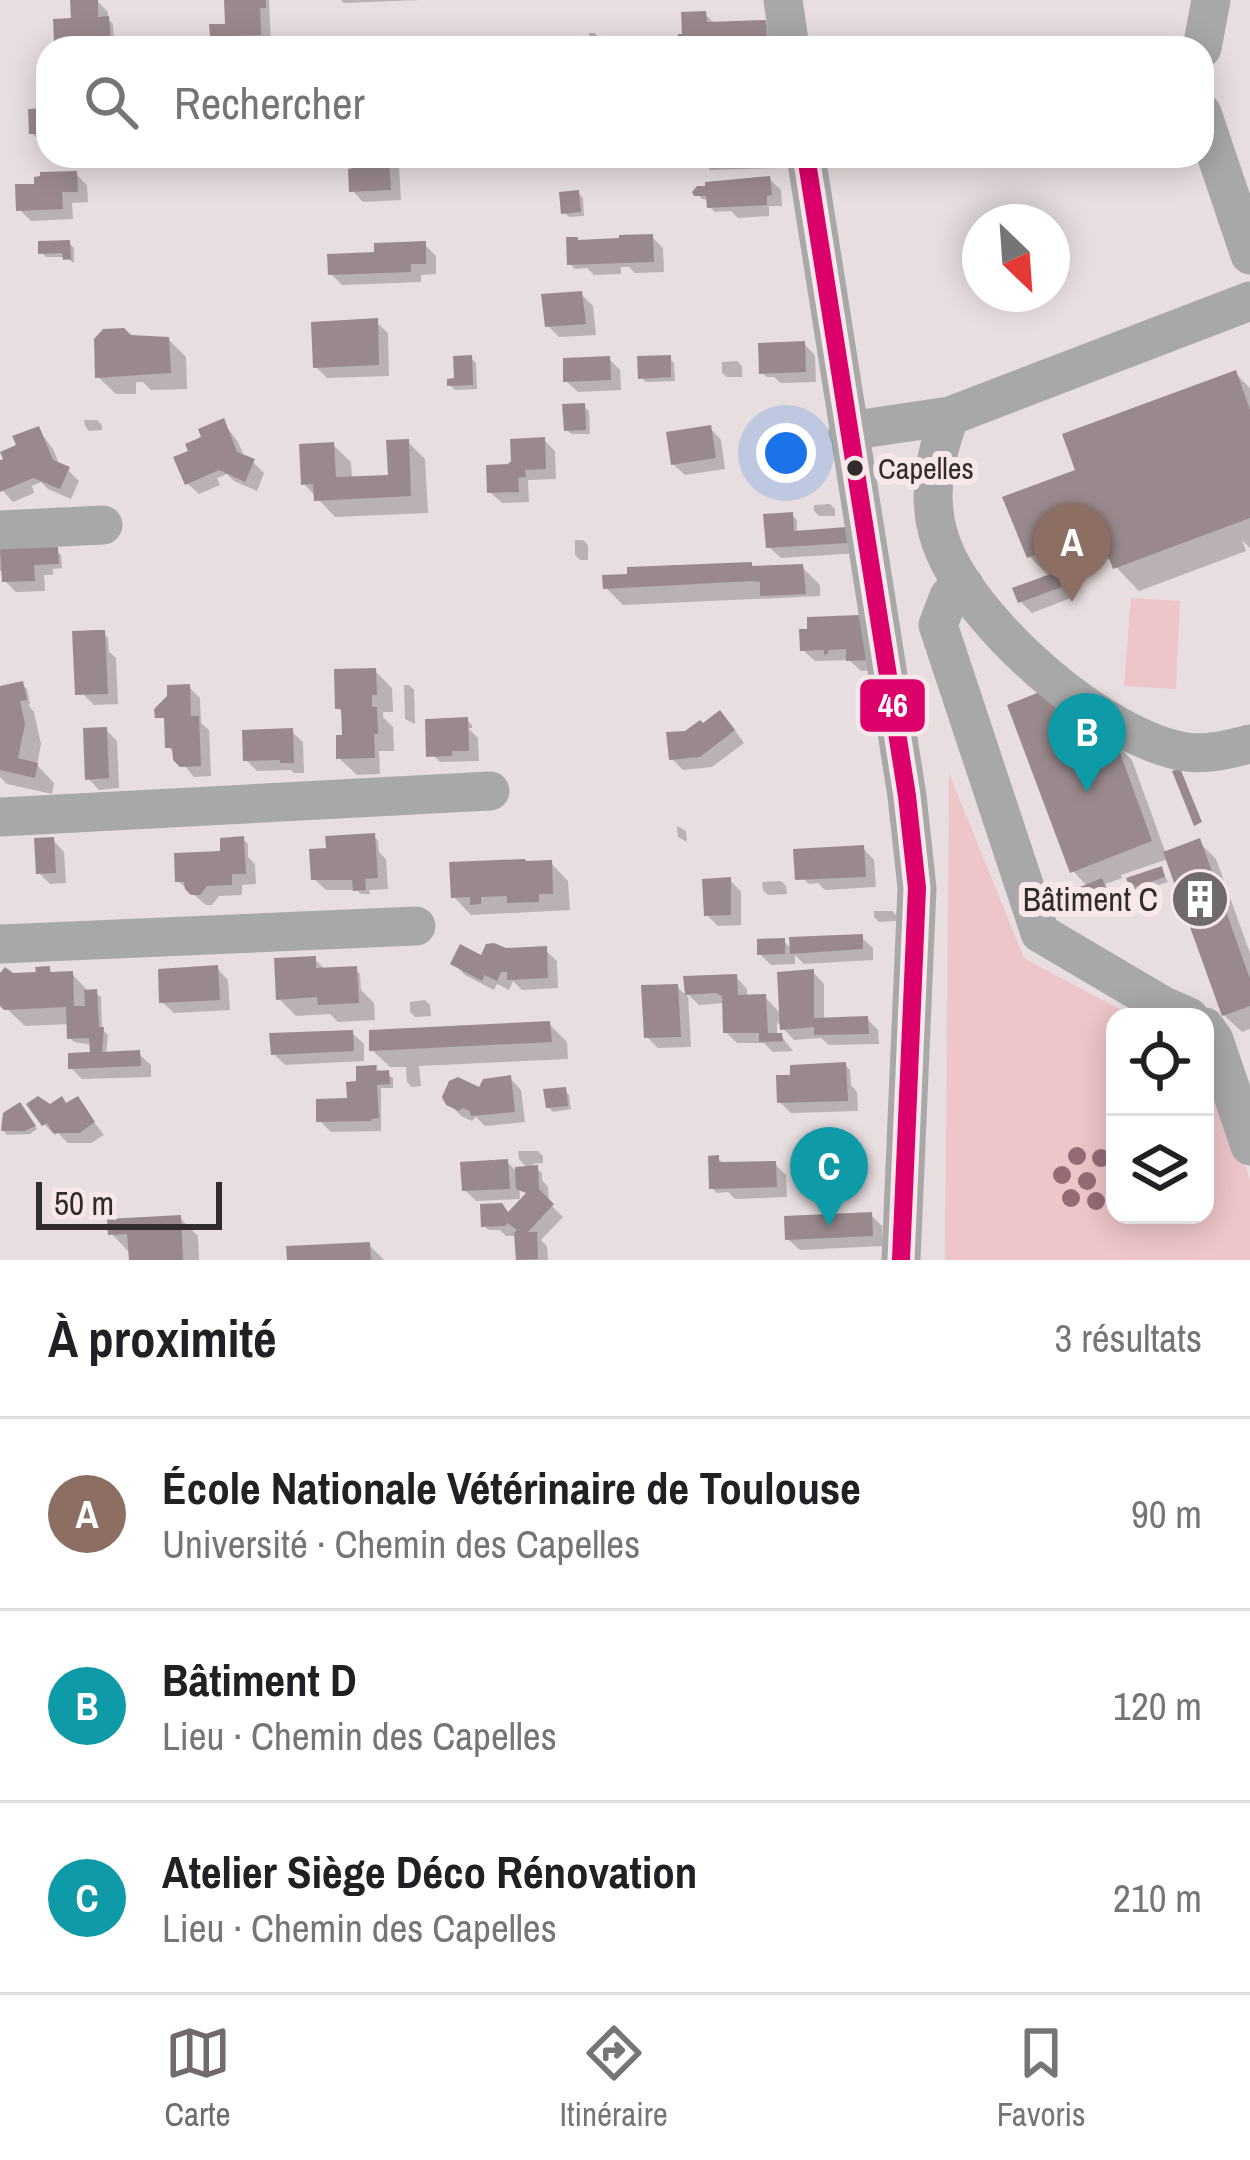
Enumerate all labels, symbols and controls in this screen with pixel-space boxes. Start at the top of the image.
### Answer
search box [36,36,1214,168]
icon: search [78,69,144,135]
text: Rechercher [174,72,365,133]
north arrow [962,204,1070,312]
your location [756,423,816,483]
place label: Capelles [878,448,974,488]
marker: Capelles [844,457,866,479]
pin: A [1033,503,1111,602]
line badge: 46 [858,677,927,734]
text: 46 [878,683,908,727]
pin: B [1048,693,1126,792]
building icon: Bâtiment C [1169,868,1231,930]
place label: Bâtiment C [1023,877,1158,921]
map controls [1106,1008,1214,1224]
button: locate [1106,1008,1214,1116]
button: layers [1106,1116,1214,1224]
pin: C [790,1127,868,1226]
scale bar [36,1176,222,1229]
text: 50 m [54,1181,114,1225]
text: À proximité [48,1304,277,1373]
text: 3 résultats [1054,1312,1202,1364]
text: École Nationale Vétérinaire de Toulouse [162,1457,861,1518]
text: A [75,1488,99,1540]
text: 90 m [1131,1488,1202,1540]
text: Université · Chemin des Capelles [162,1518,640,1570]
text: Bâtiment D [162,1649,357,1710]
text: B [75,1680,99,1732]
text: 120 m [1113,1680,1202,1732]
text: Lieu · Chemin des Capelles [162,1710,557,1762]
text: Atelier Siège Déco Rénovation [162,1841,697,1902]
text: C [75,1872,99,1924]
text: 210 m [1113,1872,1202,1924]
text: Lieu · Chemin des Capelles [162,1902,557,1954]
tab: Carte [164,2020,231,2136]
tab: Itinéraire [559,2020,668,2136]
tab: Favoris [997,2020,1086,2136]

